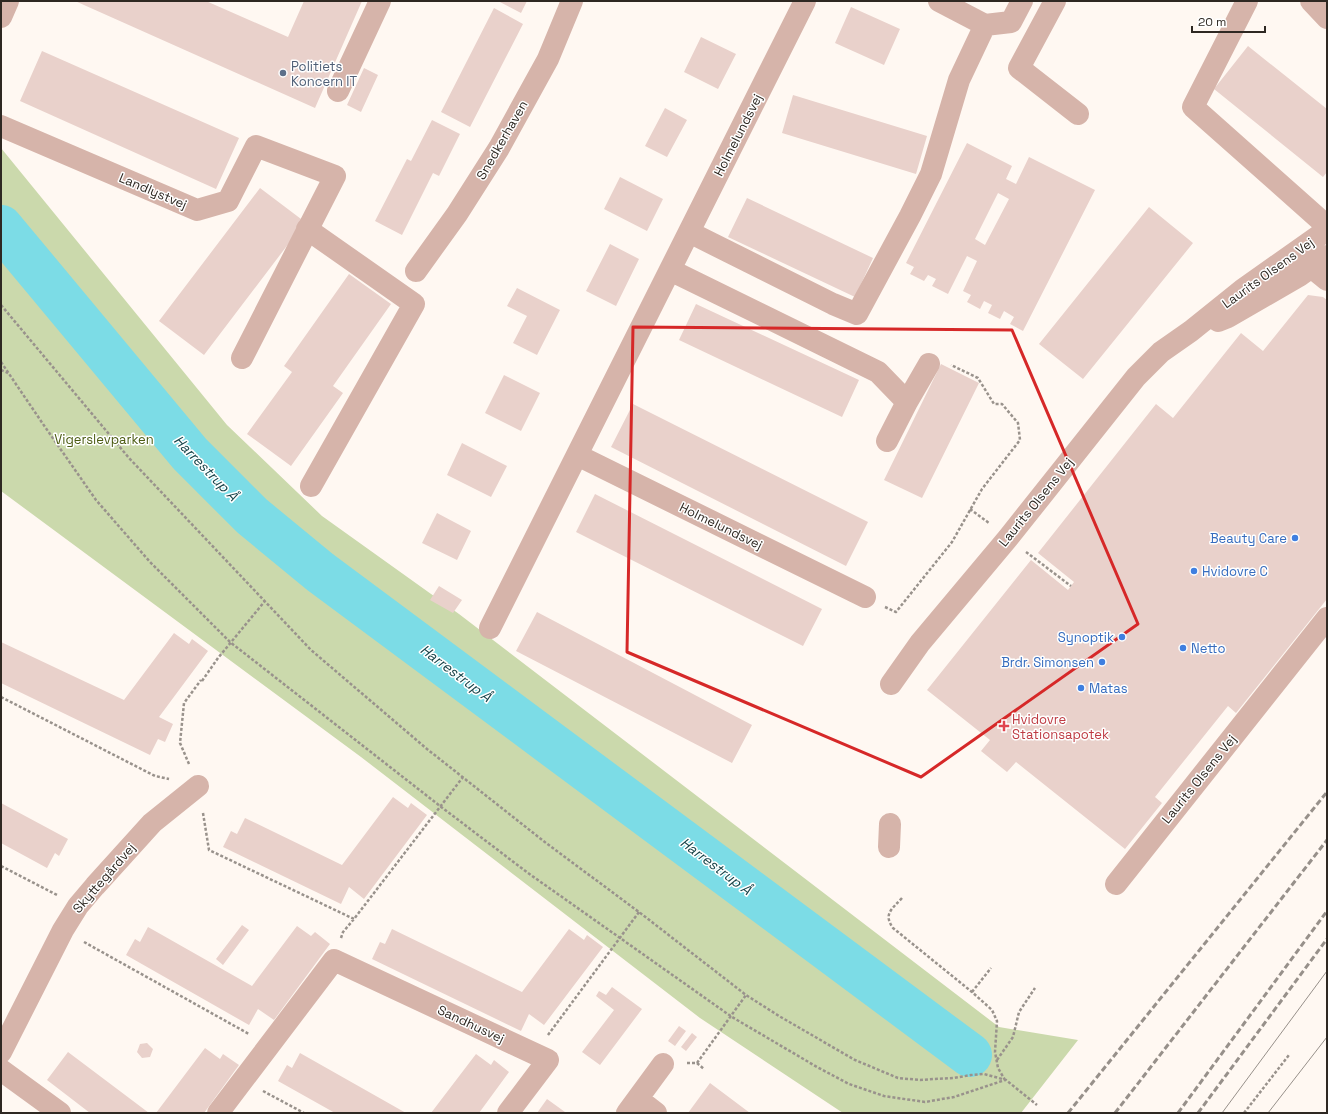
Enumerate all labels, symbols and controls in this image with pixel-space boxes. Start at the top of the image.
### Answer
scale bar [1192,8,1265,34]
text: 20 m [1198,14,1226,30]
place label: Politiets Koncern IT [291,58,358,90]
marker: Politiets Koncern IT [278,68,288,78]
street label: Holmelundsvej [710,91,766,179]
street label: Snedkerhaven [472,97,532,183]
street label: Landlystvej [116,169,190,213]
street label: Laurits Olsens Vej [1219,234,1317,312]
park label: Vigerslevparken [54,431,154,448]
water label: Harrestrup Å [170,431,242,505]
street label: Laurits Olsens Vej [995,454,1077,550]
street label: Holmelundsvej [677,499,765,553]
place label: Beauty Care [1210,530,1287,547]
marker: Beauty Care [1290,533,1300,543]
place label: Hvidovre C [1202,563,1268,580]
marker: Hvidovre C [1189,566,1199,576]
place label: Synoptik [1058,629,1114,646]
marker: Synoptik [1117,632,1127,642]
water label: Harrestrup Å [417,640,495,706]
place label: Netto [1191,640,1226,657]
marker: Netto [1178,643,1188,653]
place label: Brdr. Simonsen [1001,654,1094,671]
marker: Brdr. Simonsen [1097,657,1107,667]
place label: Matas [1089,680,1128,697]
marker: Matas [1076,683,1086,693]
place label: Hvidovre Stationsapotek [1012,711,1109,743]
marker: Hvidovre Stationsapotek [999,721,1009,731]
street label: Laurits Olsens Vej [1158,731,1240,827]
water label: Harrestrup Å [677,833,755,899]
street label: Skyttegårdvej [69,839,139,917]
street label: Sandhusvej [435,1001,507,1047]

